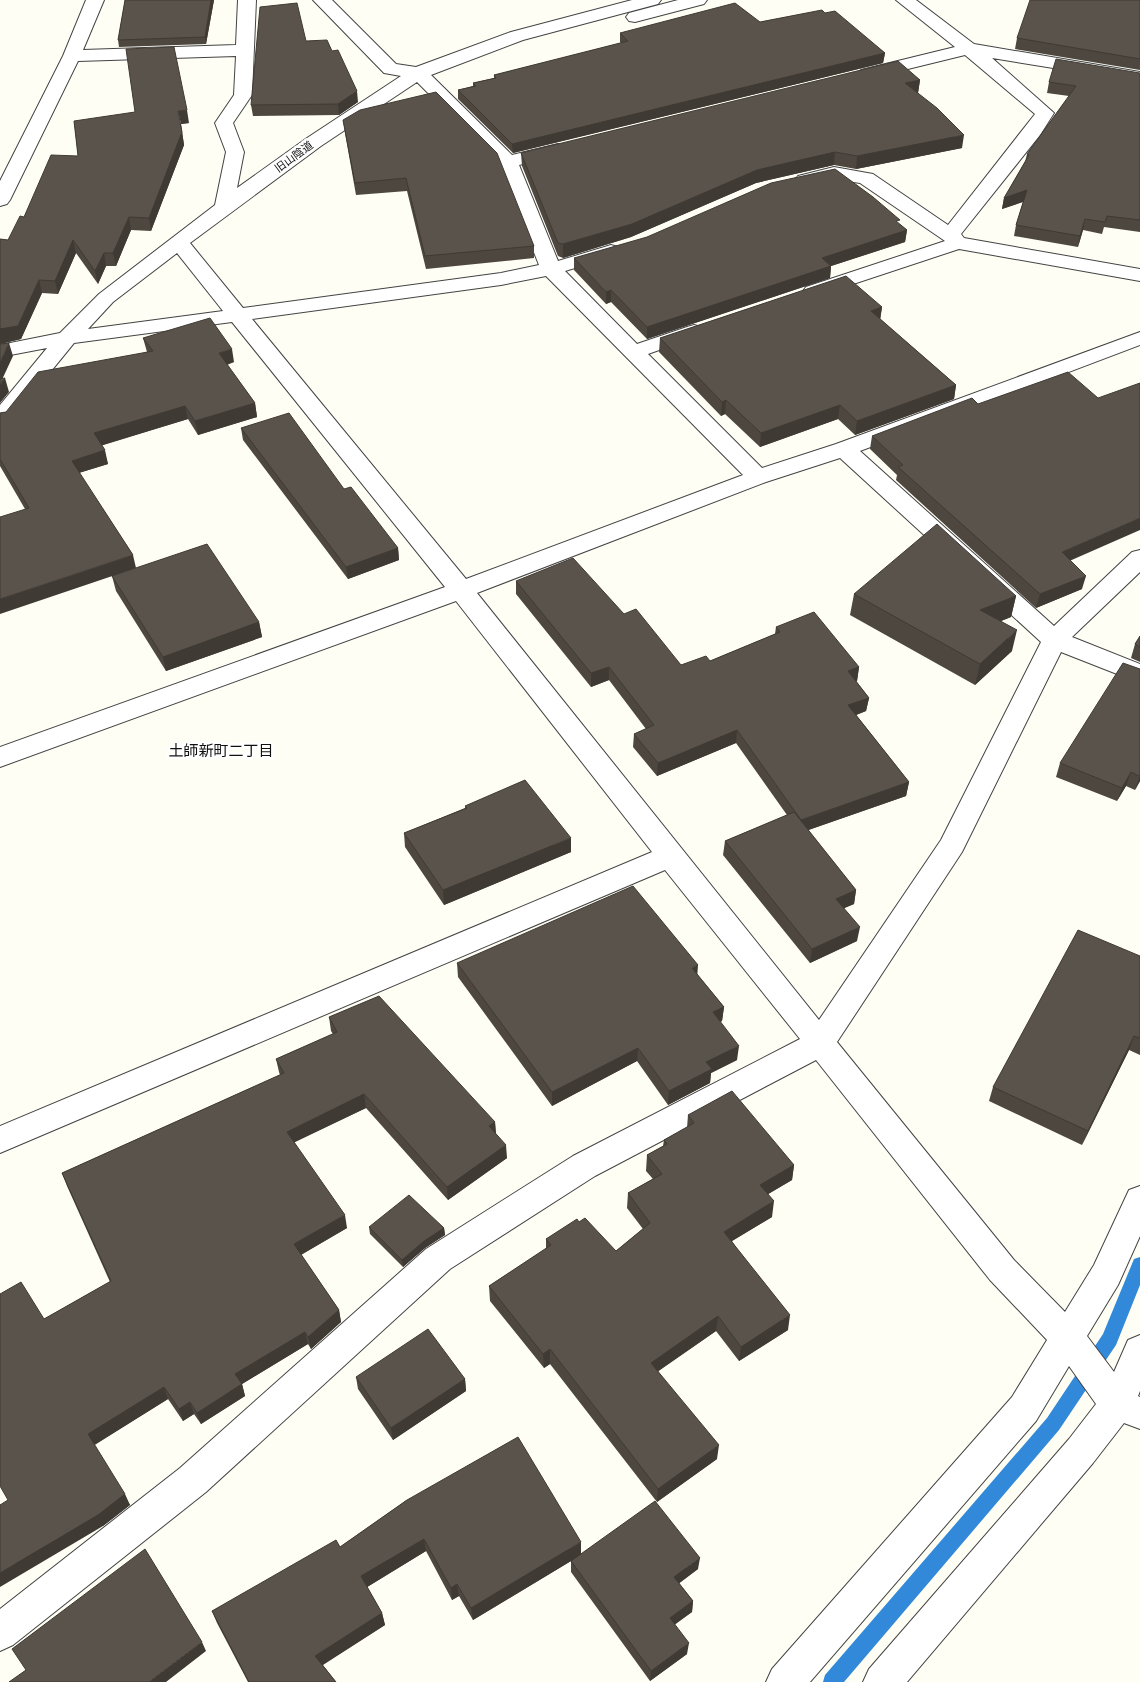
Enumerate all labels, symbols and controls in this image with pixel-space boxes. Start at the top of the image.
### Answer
street label: 旧山陰道 [272,139,316,175]
district label: 土師新町二丁目 [168,742,274,760]

